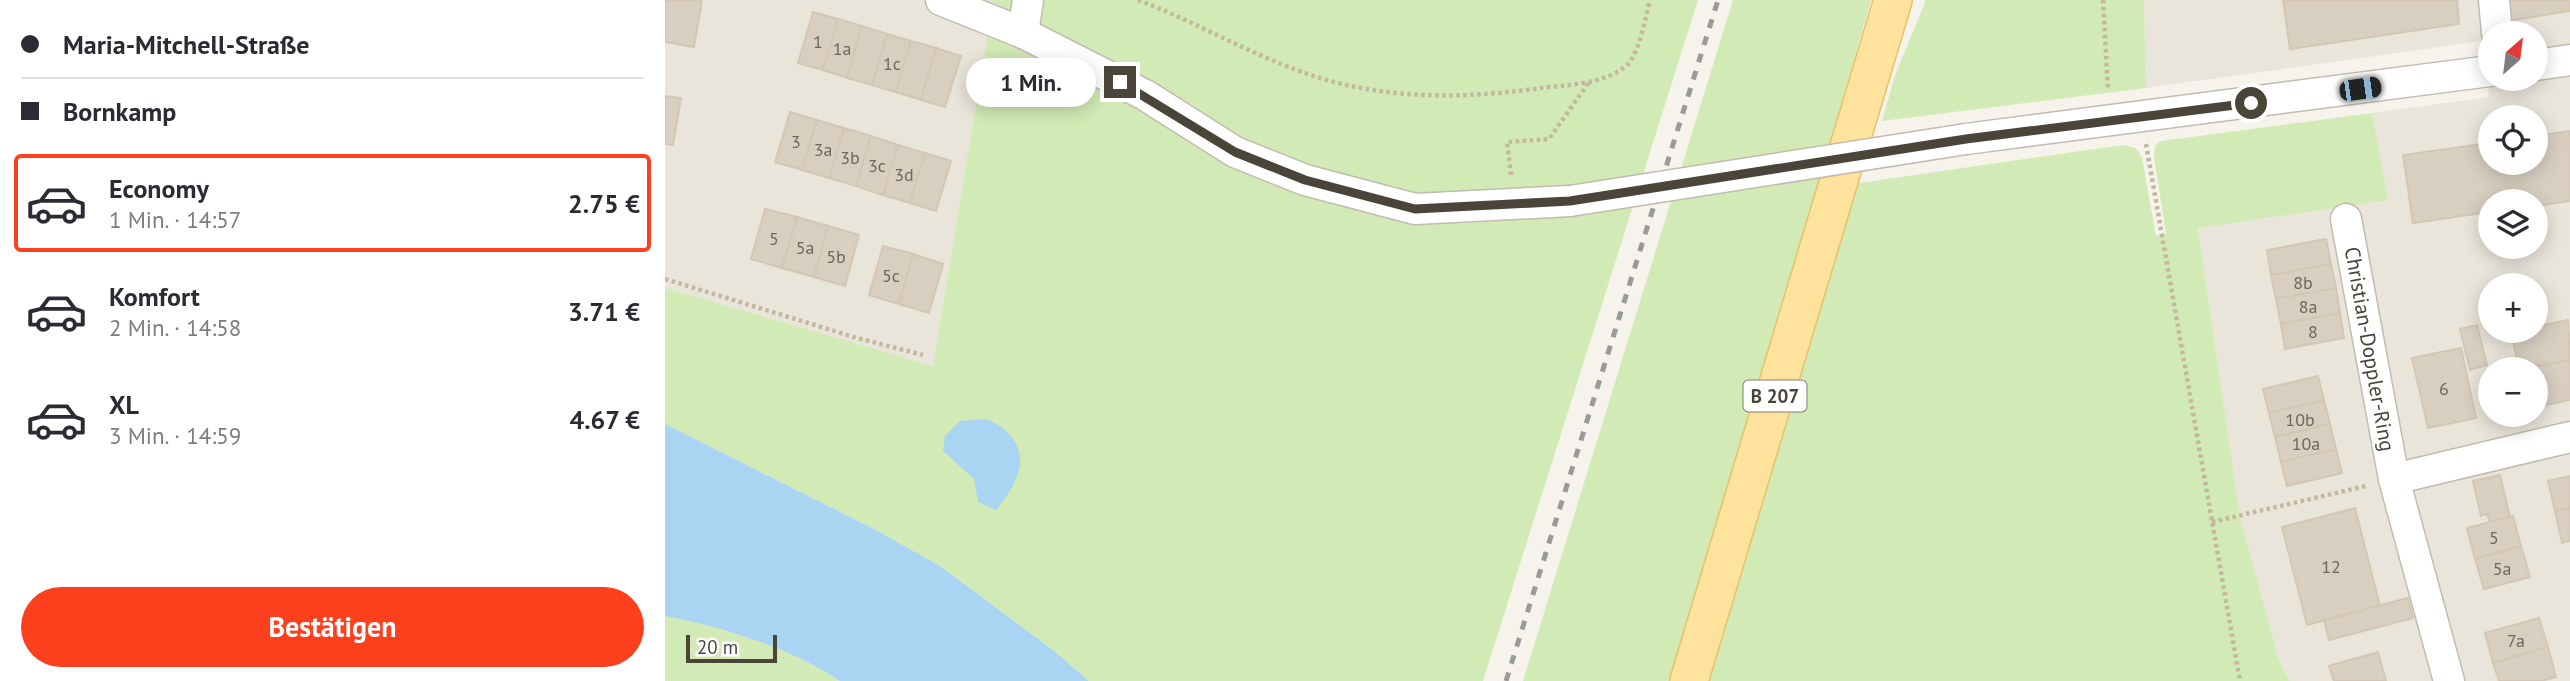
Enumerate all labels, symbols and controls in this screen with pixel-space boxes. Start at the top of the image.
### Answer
north arrow [2478,21,2548,91]
map controls [2478,21,2548,427]
text: Maria-Mitchell-Straße [63,28,310,61]
house number: 1 [813,30,823,53]
house number: 1a [833,37,851,60]
house number: 1c [883,52,901,75]
callout: 1 Min. [966,57,1095,106]
route end [1104,66,1136,98]
text: 1 Min. [1000,68,1062,97]
car [2338,76,2383,102]
route start [2235,87,2267,119]
text: Bornkamp [63,95,176,128]
button: locate [2478,105,2548,175]
house number: 3 [791,130,801,153]
house number: 3a [814,138,832,161]
house number: 3b [840,146,860,169]
house number: 3c [868,154,886,177]
house number: 3d [894,163,914,186]
icon: car [25,172,88,235]
text: Economy [109,172,209,205]
text: 2.75 € [568,187,640,220]
button: layers [2478,189,2548,259]
text: 1 Min. · 14:57 [109,205,241,234]
house number: 5 [769,227,779,250]
house number: 5a [796,236,814,259]
house number: 5b [826,245,846,268]
street label: Christian-Doppler-Ring [2339,245,2401,453]
house number: 5c [882,264,900,287]
house number: 8b [2293,271,2313,294]
button: + [2478,273,2548,343]
icon: car [25,280,88,343]
text: Komfort [109,280,200,313]
text: 3.71 € [568,295,640,328]
house number: 8a [2299,295,2317,318]
text: 2 Min. · 14:58 [109,313,241,342]
house number: 8 [2308,320,2318,343]
button: − [2478,357,2548,427]
house number: 6 [2439,377,2449,400]
road number: B 207 [1743,380,1807,412]
icon: car [25,388,88,451]
text: XL [109,388,139,421]
text: 4.67 € [569,403,640,436]
house number: 10b [2285,408,2315,431]
text: 3 Min. · 14:59 [109,421,241,450]
house number: 10a [2292,432,2320,455]
house number: 5 [2489,526,2499,549]
house number: 12 [2321,555,2341,578]
house number: 5a [2493,557,2511,580]
button: Bestätigen [21,587,644,667]
house number: 7a [2507,629,2525,652]
scale bar [686,632,777,664]
text: 20 m [697,635,738,659]

